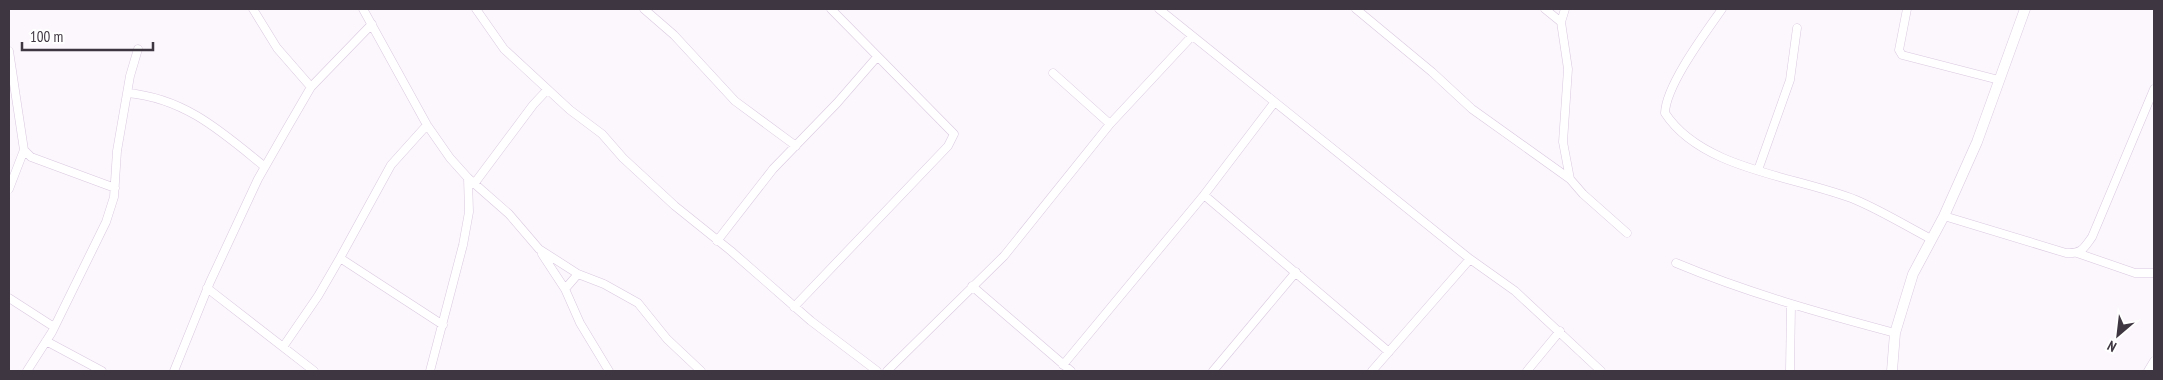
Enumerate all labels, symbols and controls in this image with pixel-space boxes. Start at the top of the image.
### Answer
scale bar [22,20,154,52]
text: 100 m [30,27,63,46]
north arrow [2093,310,2143,360]
text: N [2104,337,2119,356]

